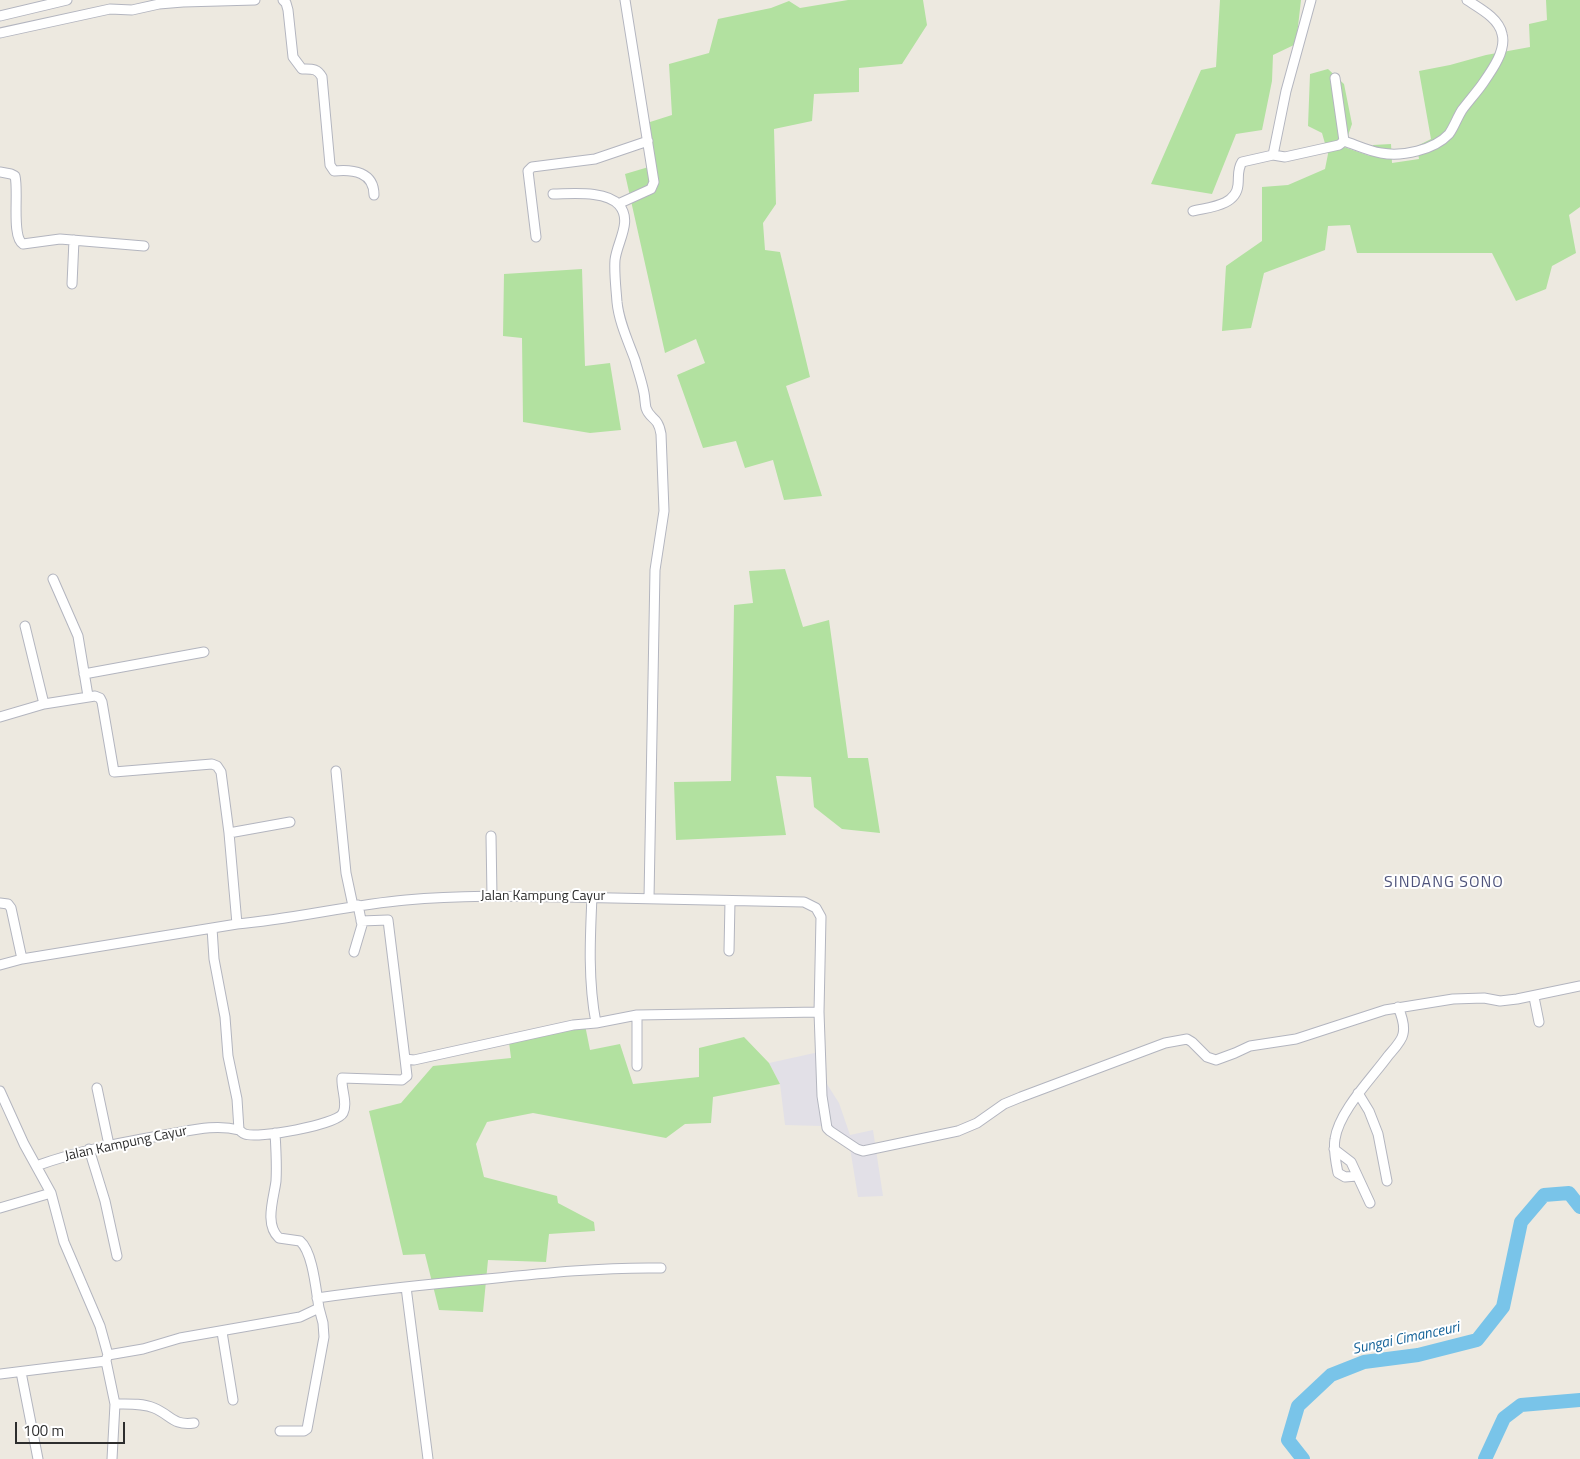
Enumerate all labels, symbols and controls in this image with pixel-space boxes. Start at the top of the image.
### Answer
district label: SINDANG SONO [1383,873,1505,893]
street label: Jalan Kampung Cayur [481,889,605,905]
street label: Jalan Kampung Cayur [63,1123,189,1165]
water label: Sungai Cimanceuri [1351,1319,1461,1359]
scale bar [18,1412,128,1444]
text: 100 m [23,1419,64,1442]

